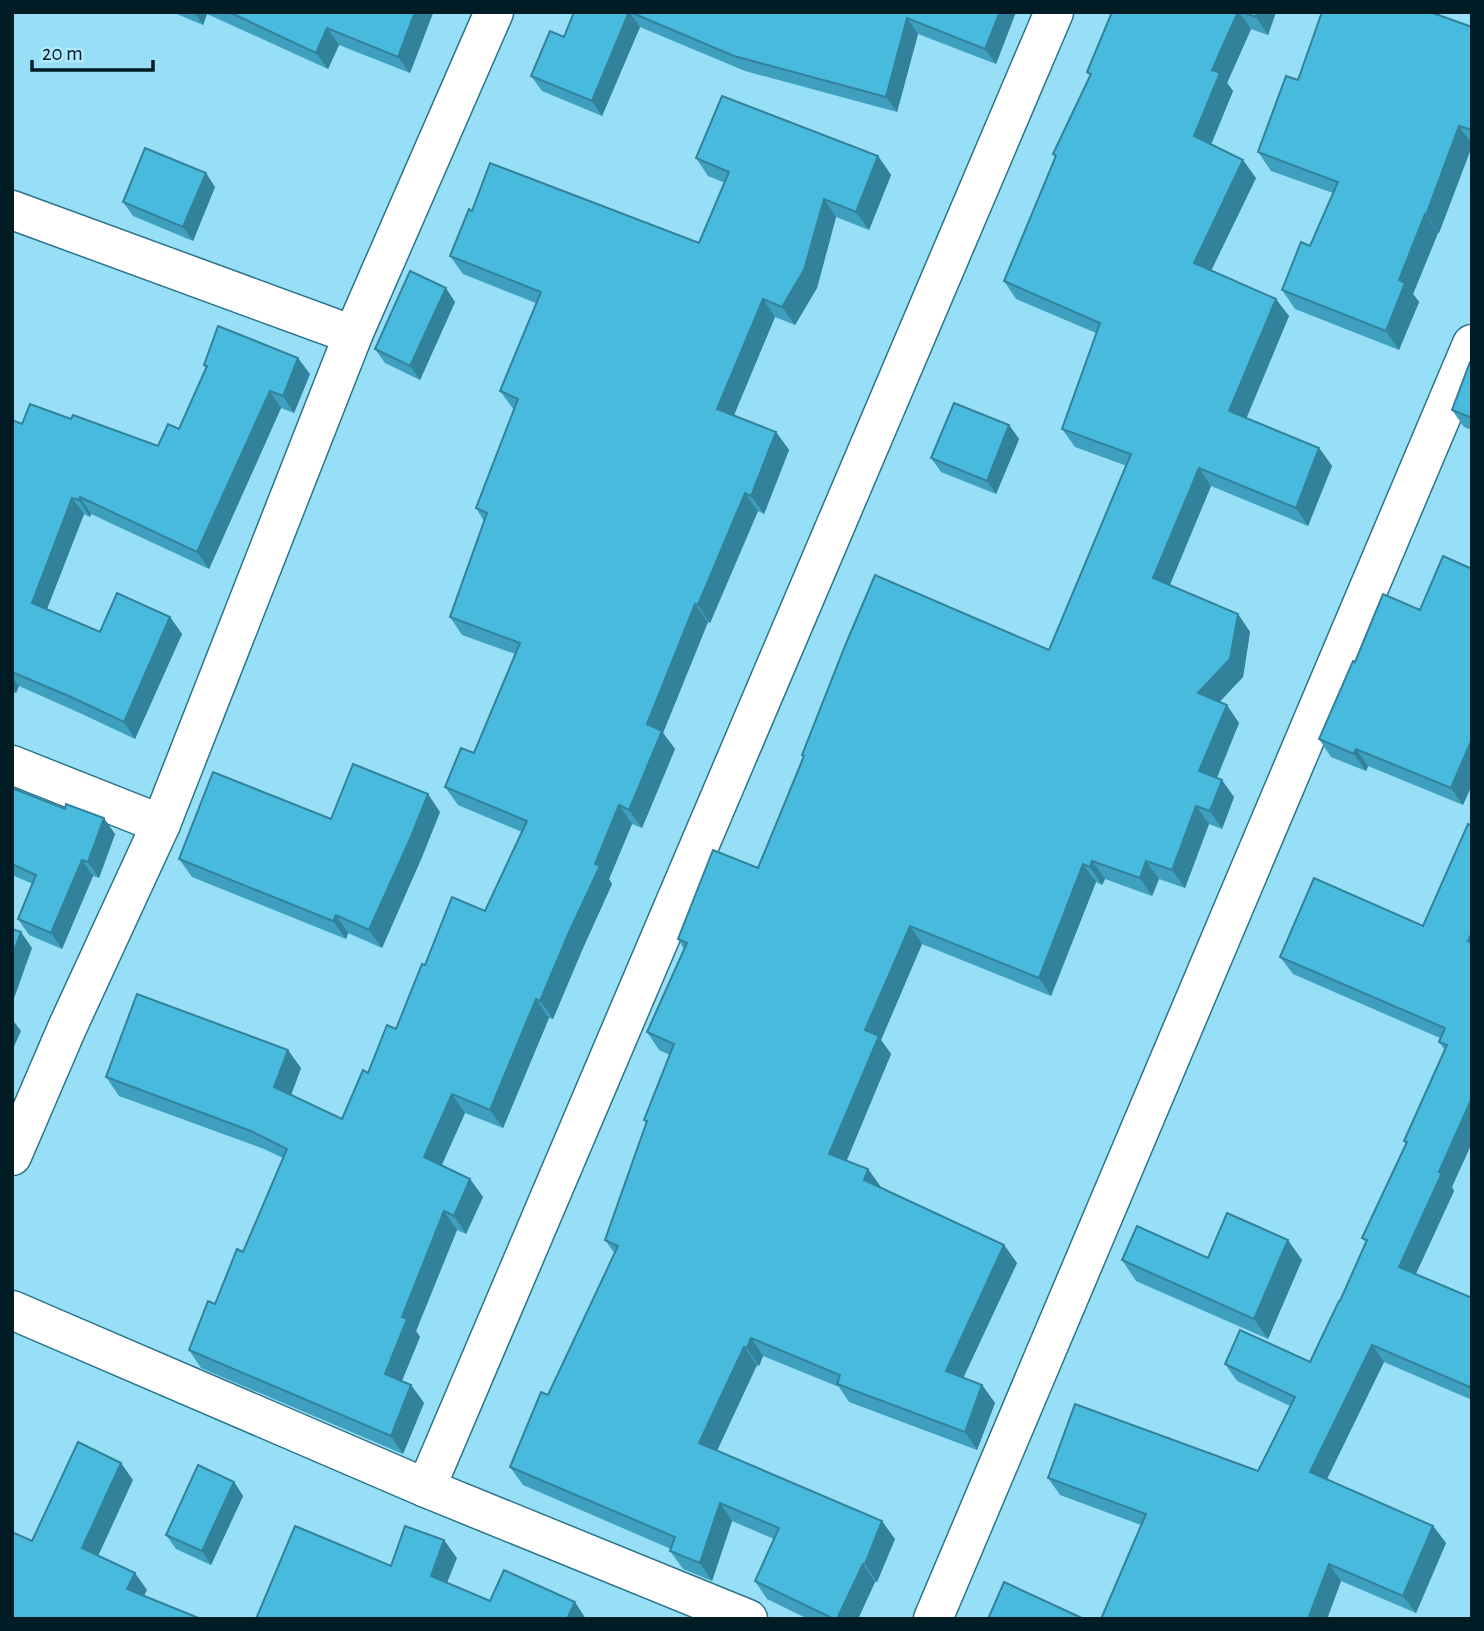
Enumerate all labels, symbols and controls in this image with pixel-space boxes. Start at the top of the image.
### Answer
scale bar [32,28,152,72]
text: 20 m [42,43,83,64]

